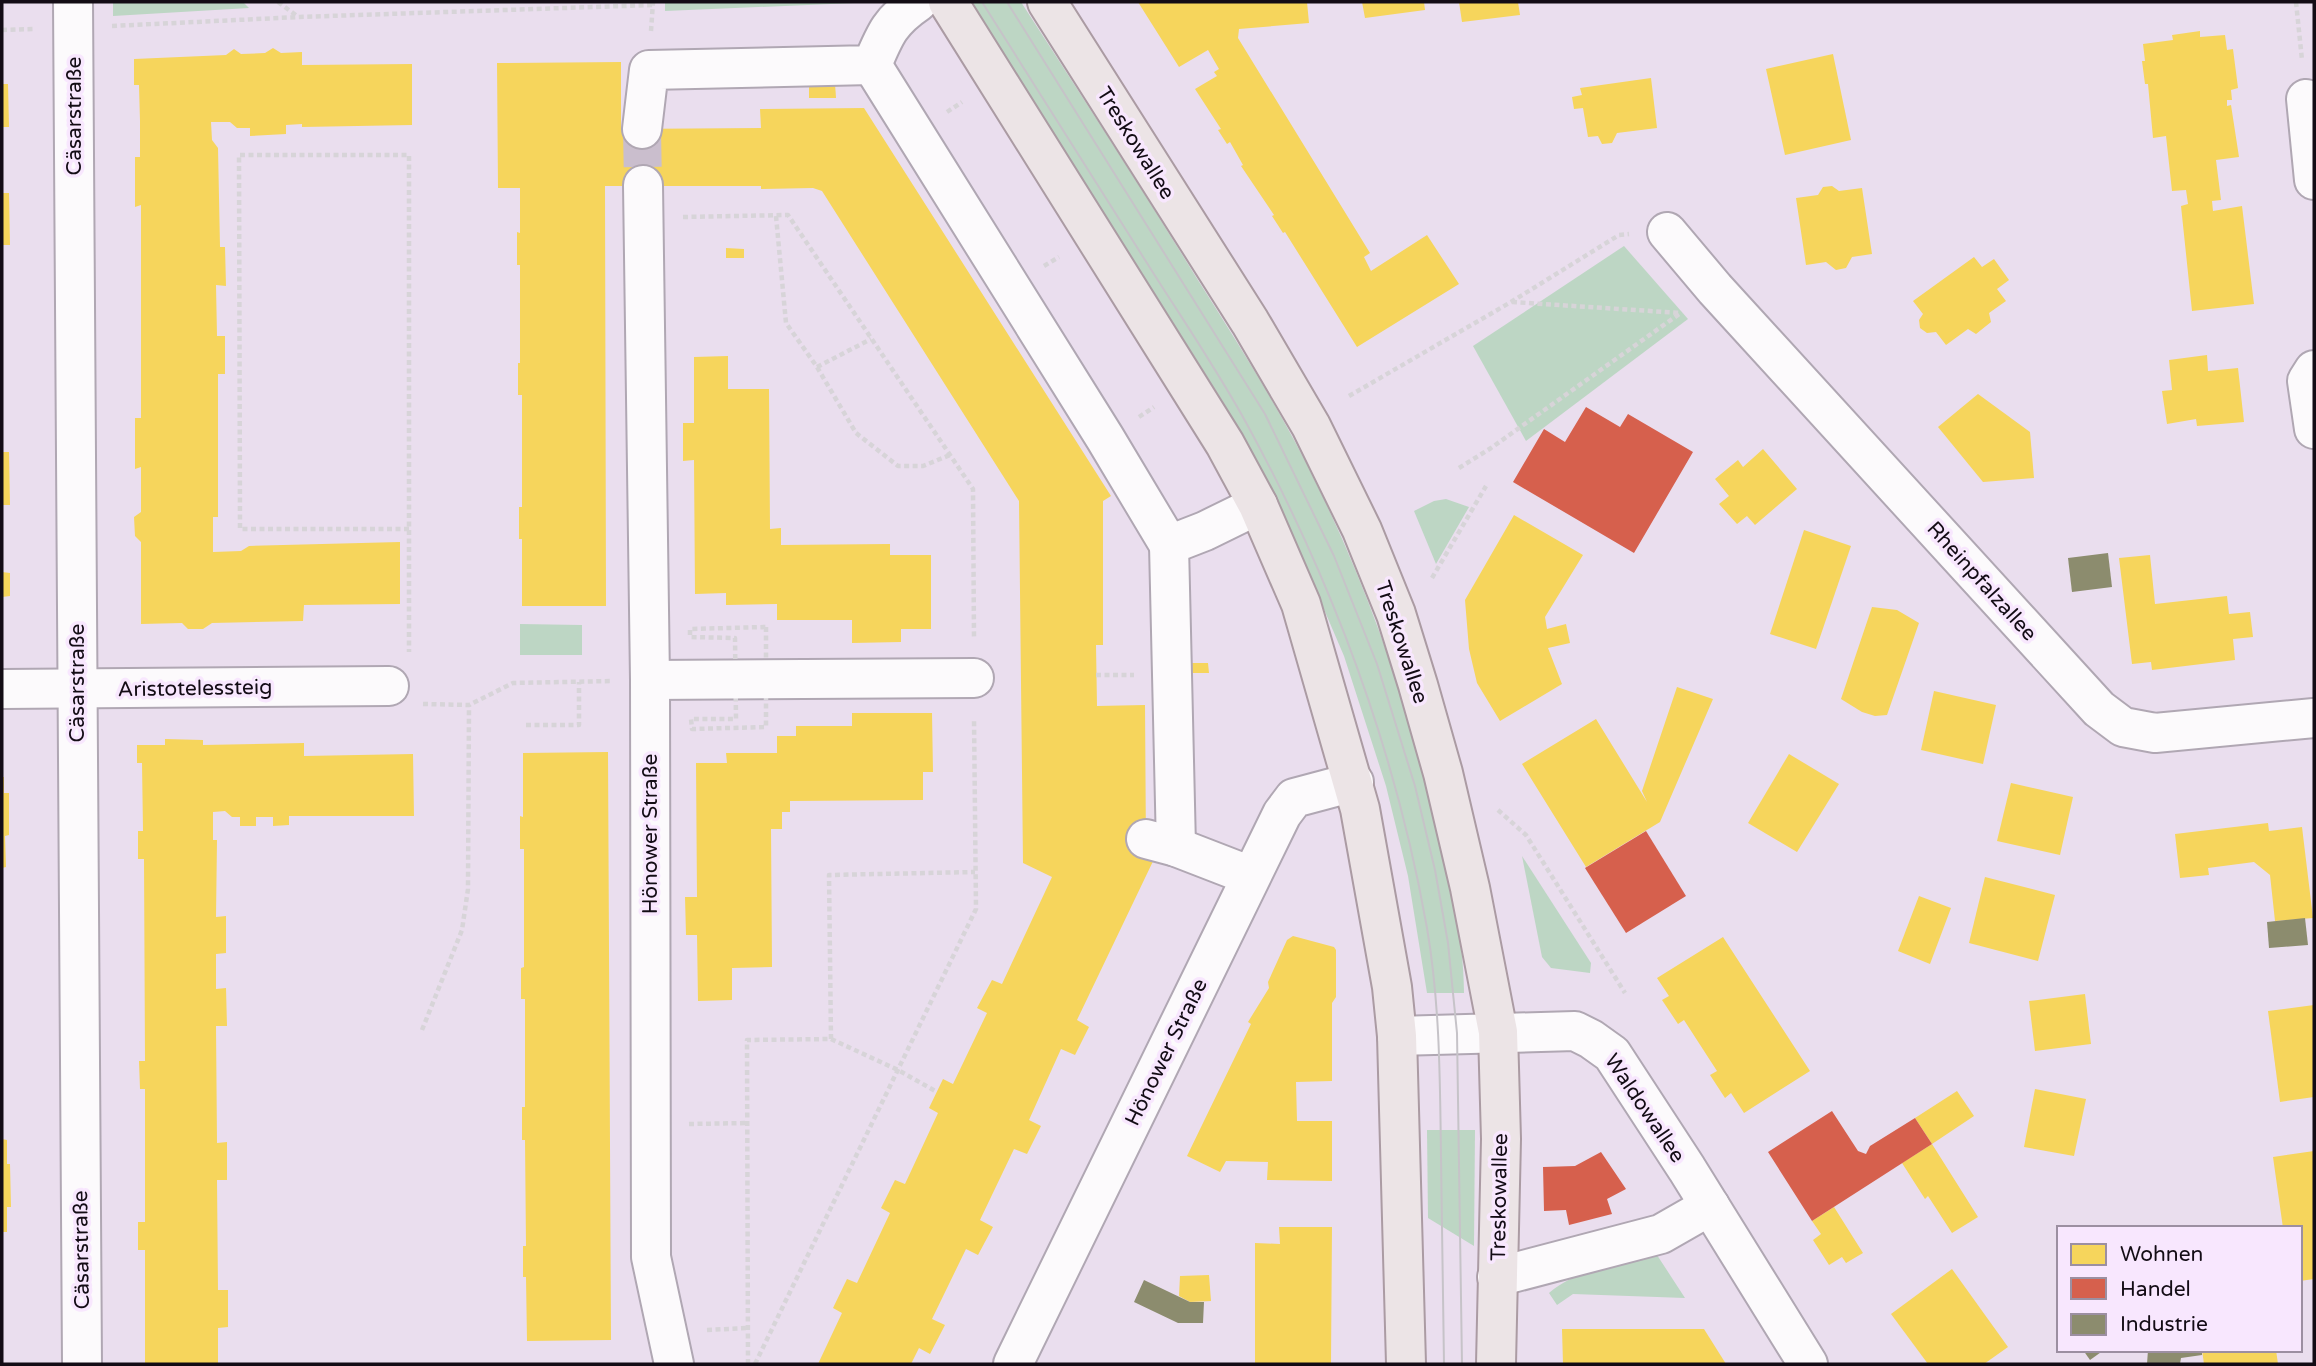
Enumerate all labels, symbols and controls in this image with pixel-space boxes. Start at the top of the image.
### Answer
street label: Cäsarstraße [62,56,87,175]
street label: Treskowallee [1091,83,1180,204]
street label: Rheinpfalzallee [1921,516,2042,646]
street label: Treskowallee [1370,578,1433,707]
street label: Cäsarstraße [65,623,90,742]
street label: Aristotelessteig [118,675,272,702]
street label: Hönower Straße [638,754,663,914]
street label: Hönower Straße [1120,974,1213,1130]
street label: Waldowallee [1599,1049,1690,1168]
street label: Treskowallee [1486,1133,1513,1261]
street label: Cäsarstraße [68,1190,95,1310]
legend [2057,1226,2302,1352]
text: Wohnen [2120,1242,2203,1267]
text: Handel [2120,1277,2191,1302]
text: Industrie [2120,1312,2208,1337]

